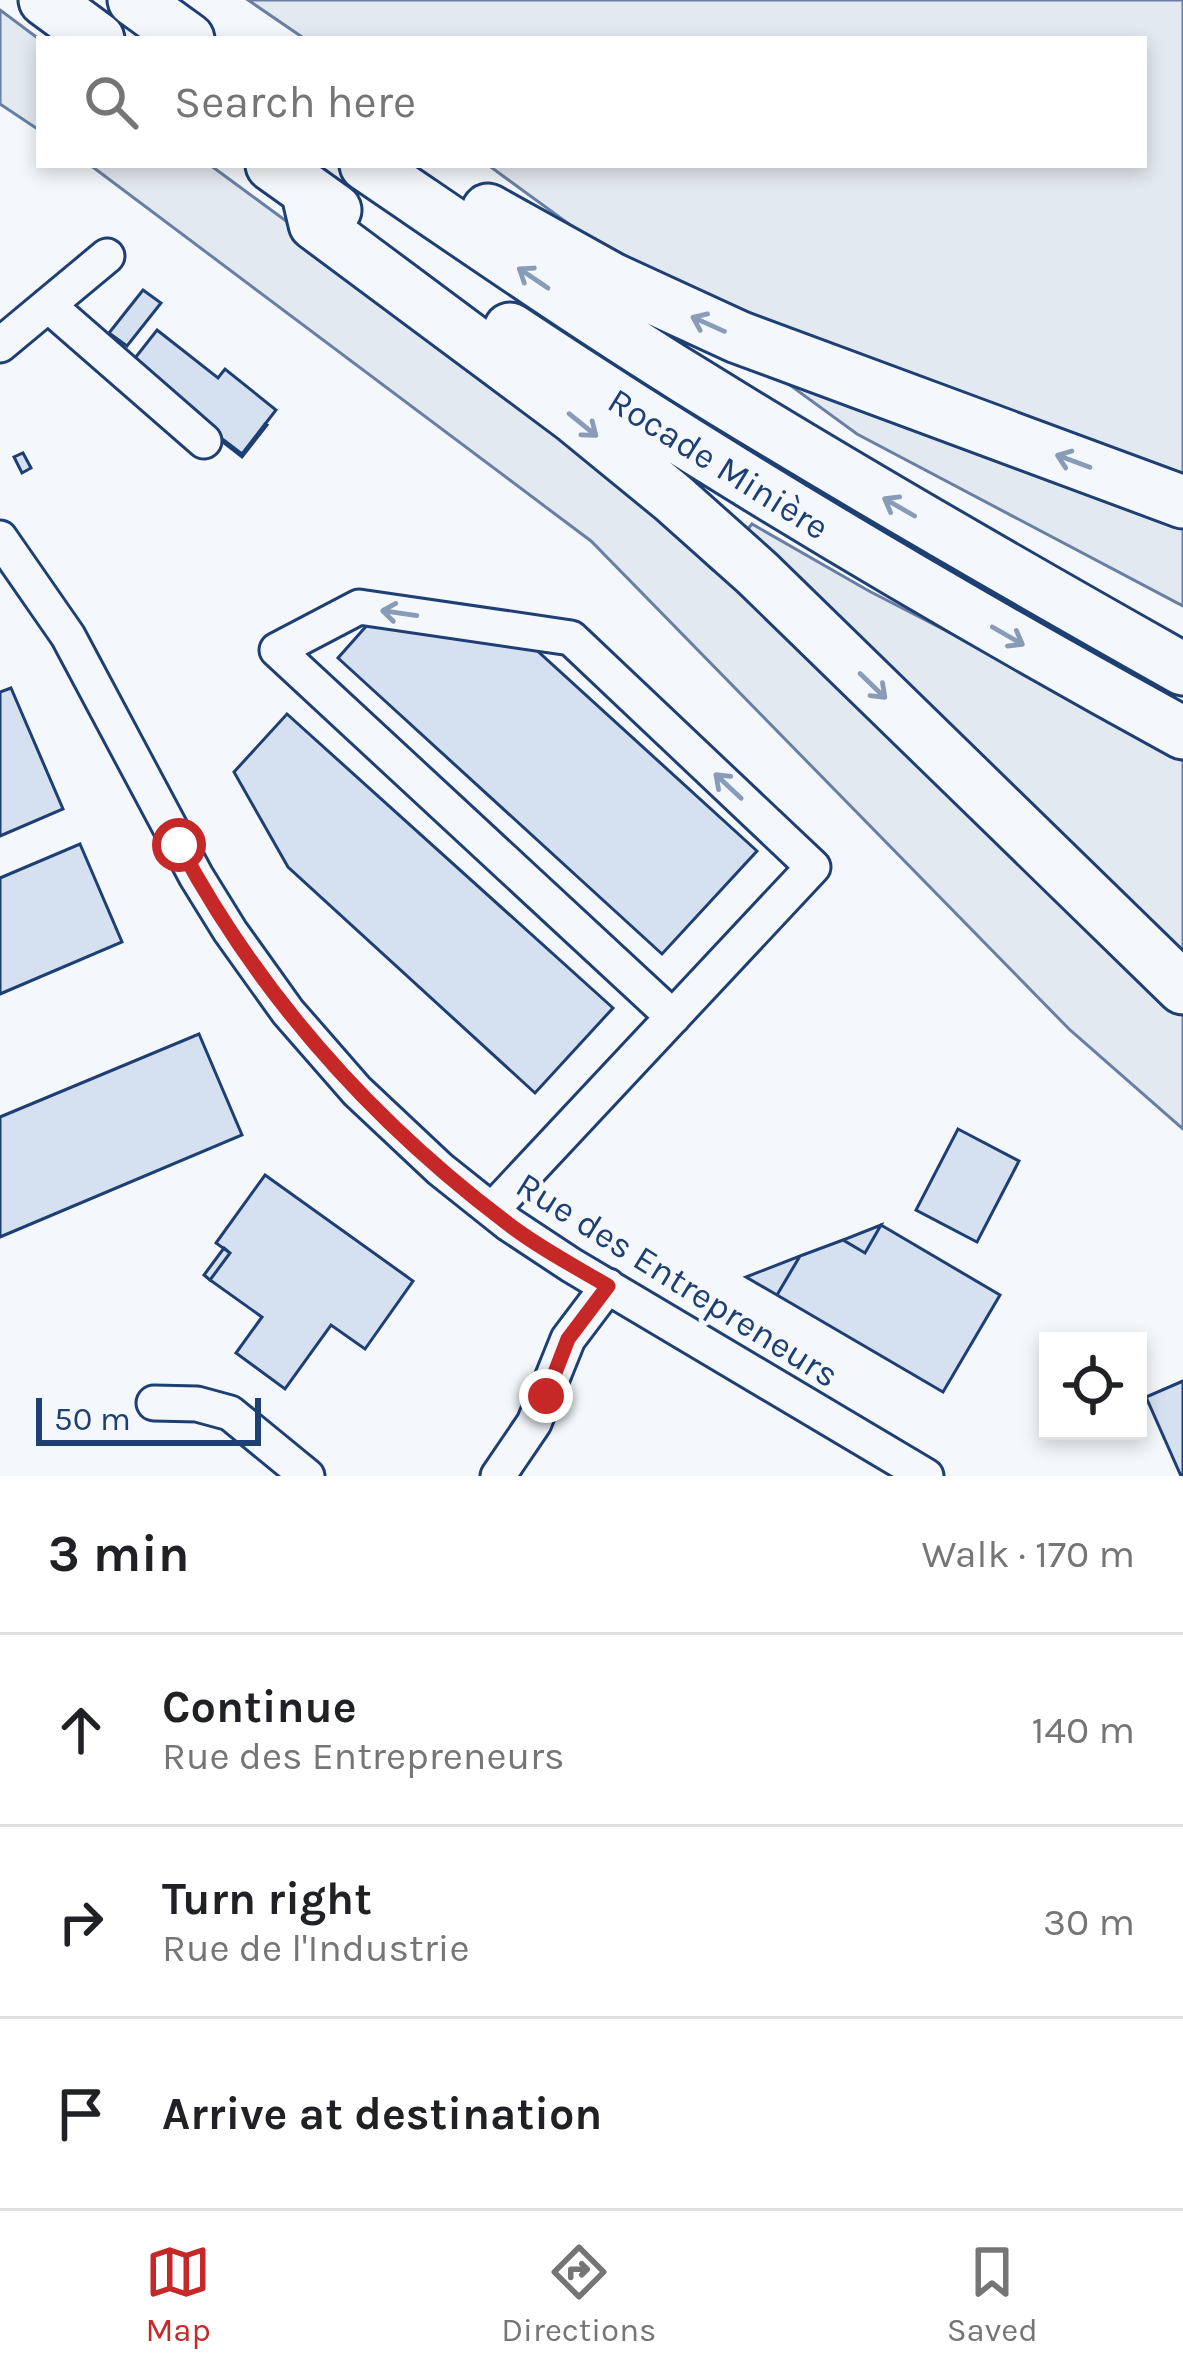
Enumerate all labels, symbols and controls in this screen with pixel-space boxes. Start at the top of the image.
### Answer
search box [36,36,1147,168]
icon: search [78,69,144,135]
text: Search here [174,76,416,128]
one-way arrow [516,266,550,291]
one-way arrow [690,312,727,333]
street label: Rocade Minière [600,379,837,548]
one-way arrow [567,411,599,437]
one-way arrow [1056,449,1093,470]
one-way arrow [882,495,917,519]
one-way arrow [380,601,419,624]
one-way arrow [989,625,1024,649]
one-way arrow [858,671,887,699]
one-way arrow [714,773,743,801]
route start [152,818,206,872]
street label: Rue des Entrepreneurs [509,1164,846,1396]
map controls [1039,1332,1147,1440]
button: locate [1039,1332,1147,1440]
route end [519,1369,573,1423]
scale bar [36,1392,261,1445]
text: 50 m [54,1400,131,1438]
text: 3 min [48,1524,190,1584]
text: Walk · 170 m [921,1531,1135,1577]
text: Continue [162,1681,357,1733]
icon: ahead [48,1697,114,1763]
text: 140 m [1031,1707,1135,1753]
text: Rue des Entrepreneurs [162,1733,565,1779]
text: Turn right [162,1873,372,1925]
icon: right [48,1889,114,1955]
text: 30 m [1043,1899,1135,1945]
text: Rue de l'Industrie [162,1925,469,1971]
icon: arrive [48,2081,114,2147]
text: Arrive at destination [162,2088,602,2140]
tab: Map [145,2239,211,2349]
tab: Directions [501,2239,656,2349]
tab: Saved [947,2239,1038,2349]

